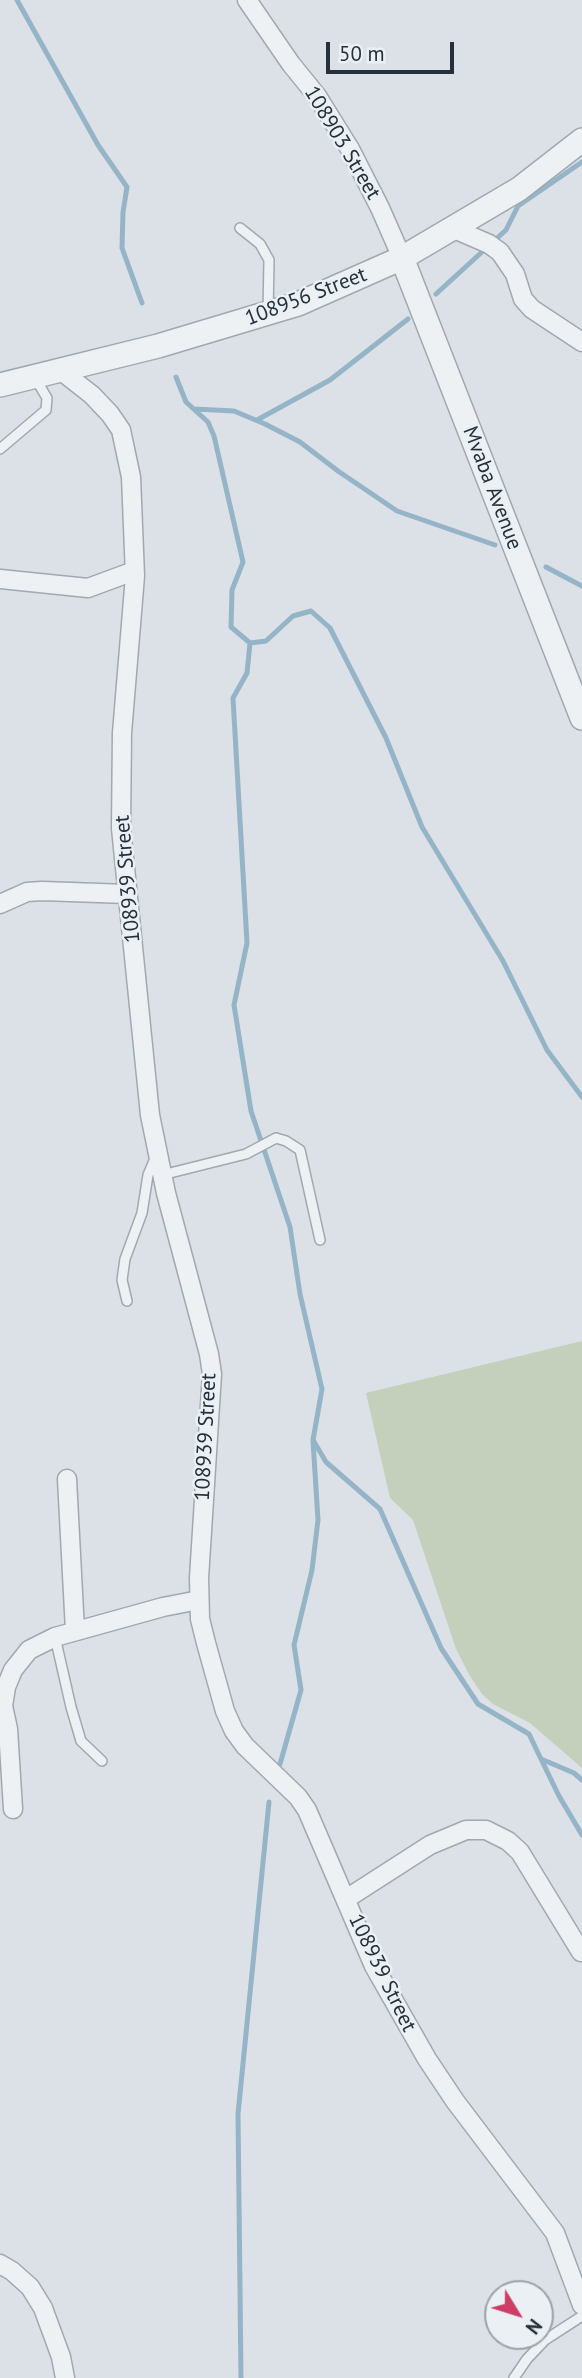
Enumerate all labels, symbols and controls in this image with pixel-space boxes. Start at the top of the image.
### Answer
scale bar [330,28,458,72]
text: 50 m [339,40,385,67]
street label: 108903 Street [298,82,386,204]
street label: 108956 Street [242,262,370,332]
street label: Mvaba Avenue [457,423,527,553]
street label: 108939 Street [110,814,146,944]
street label: 108939 Street [190,1372,222,1502]
street label: 108939 Street [343,1910,421,2036]
north arrow [484,2280,554,2350]
text: N [521,2314,547,2339]

